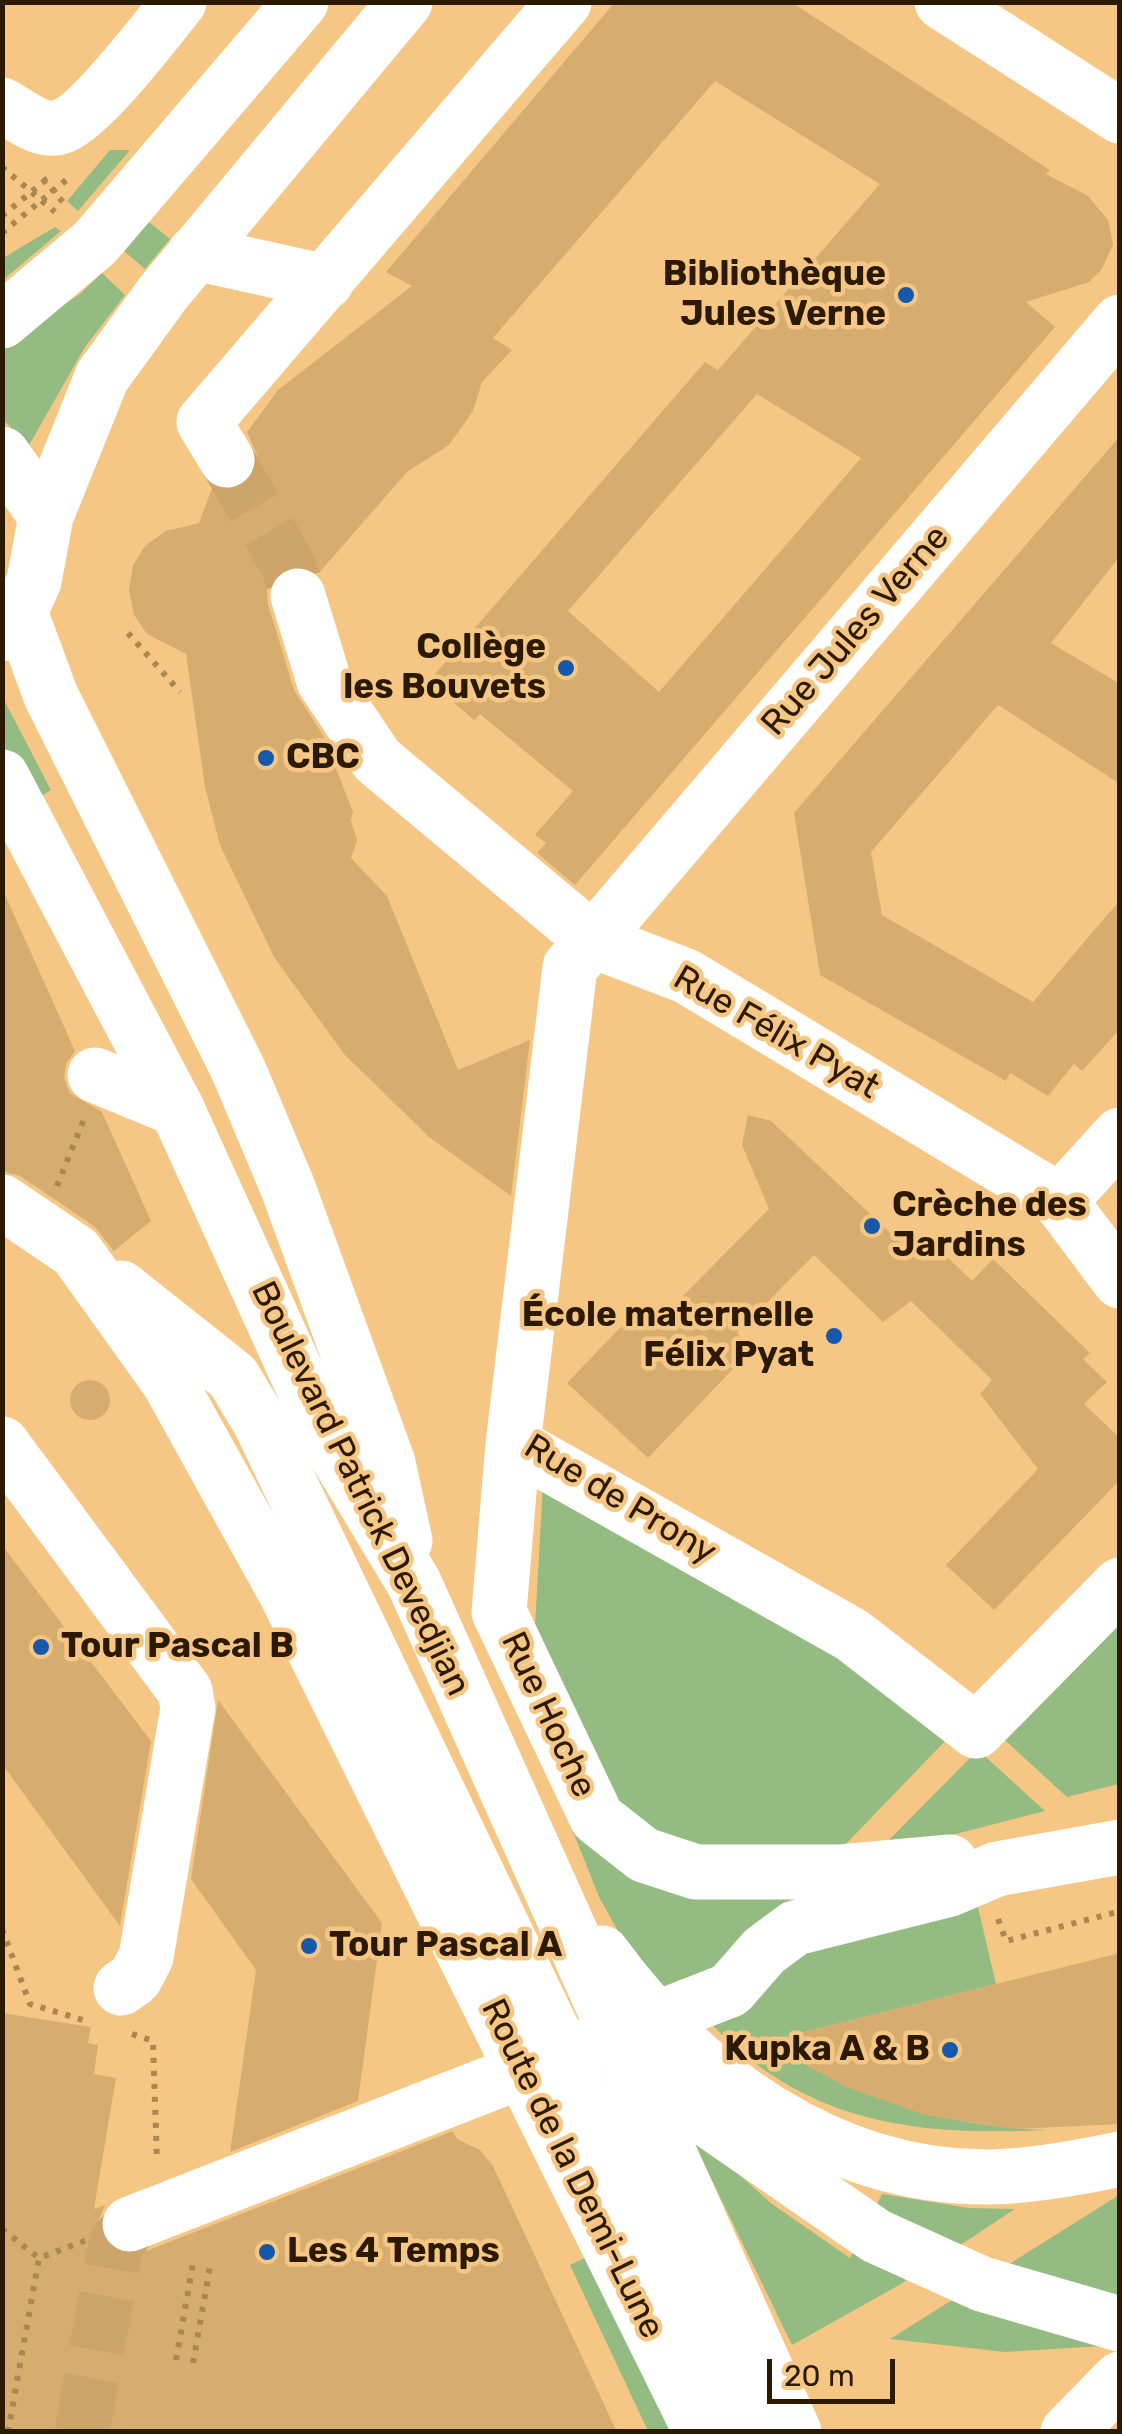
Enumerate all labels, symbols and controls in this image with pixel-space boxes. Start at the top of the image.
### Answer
place label: Bibliothèque Jules Verne [663,254,886,336]
marker: Bibliothèque Jules Verne [895,284,917,306]
street label: Rue Jules Verne [753,517,959,745]
place label: Collège les Bouvets [343,627,546,709]
marker: Collège les Bouvets [555,657,577,679]
place label: CBC [286,737,360,779]
marker: CBC [255,747,277,769]
street label: Rue Félix Pyat [666,957,886,1109]
place label: Crèche des Jardins [892,1185,1087,1267]
marker: Crèche des Jardins [861,1215,883,1237]
street label: Boulevard Patrick Devedjian [241,1275,479,1703]
place label: École maternelle Félix Pyat [522,1295,814,1377]
marker: École maternelle Félix Pyat [823,1325,845,1347]
street label: Rue de Prony [516,1426,724,1574]
place label: Tour Pascal B [61,1626,294,1668]
street label: Rue Hoche [491,1626,605,1804]
marker: Tour Pascal B [30,1636,52,1658]
place label: Tour Pascal A [329,1925,562,1967]
marker: Tour Pascal A [298,1935,320,1957]
street label: Route de la Demi-Lune [472,1993,672,2345]
place label: Kupka A & B [724,2029,930,2071]
marker: Kupka A & B [939,2039,961,2061]
place label: Les 4 Temps [287,2231,500,2273]
marker: Les 4 Temps [256,2241,278,2263]
scale bar [772,2339,900,2401]
text: 20 m [784,2358,855,2394]

